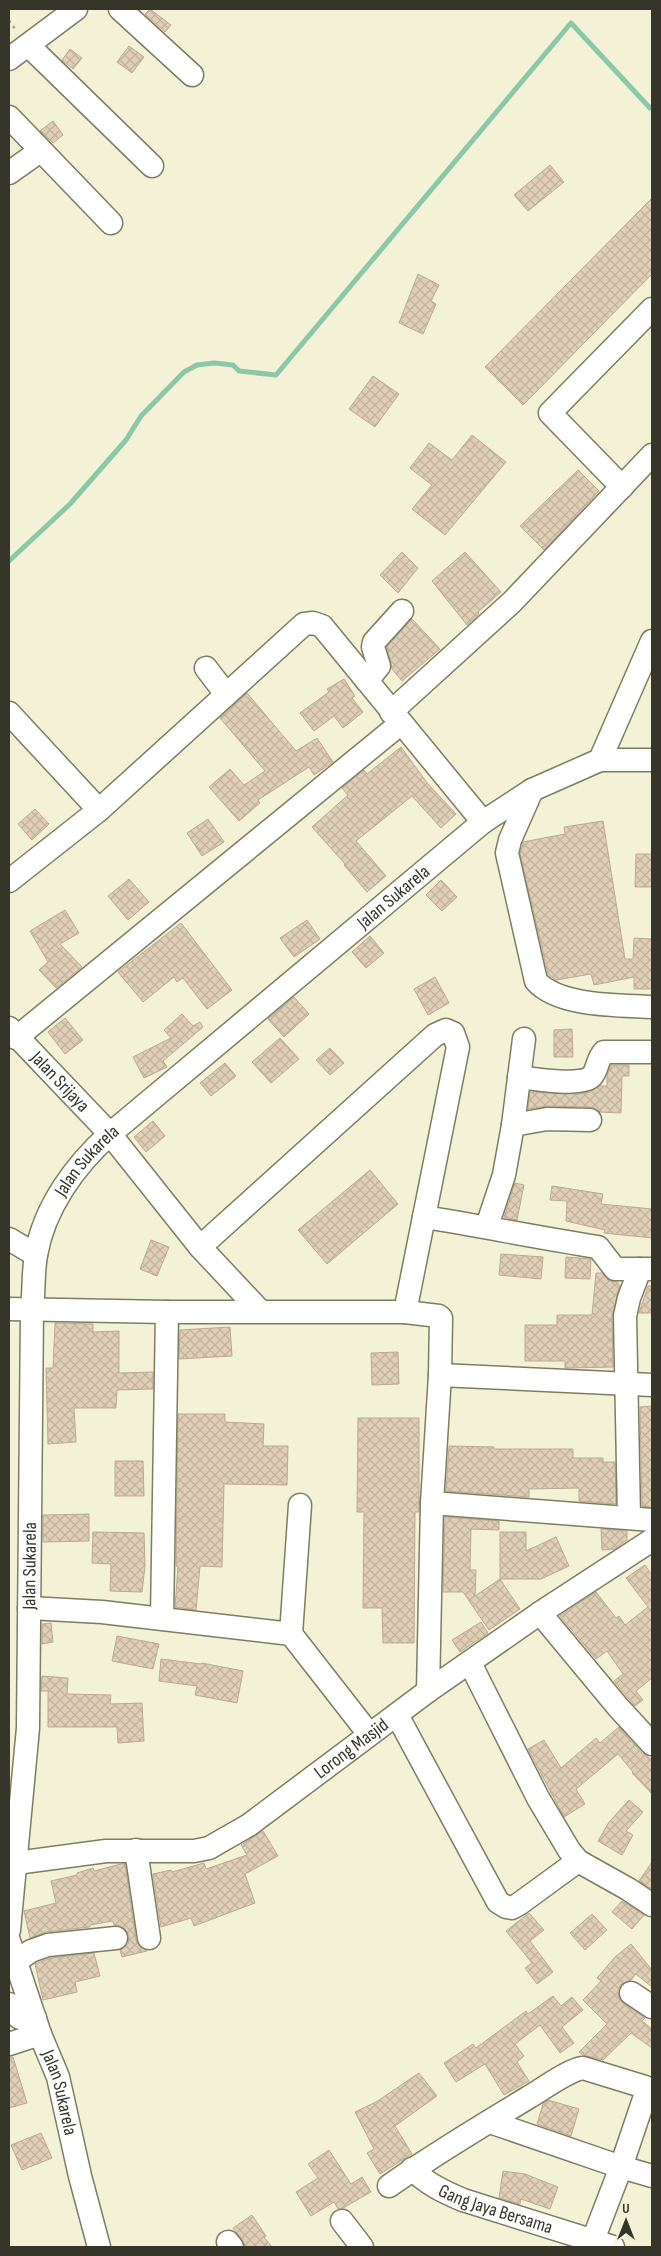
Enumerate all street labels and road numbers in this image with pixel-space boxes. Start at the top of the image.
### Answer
street label: Jalan Sukarela [352,860,434,935]
street label: Jalan Srijaya [25,1046,94,1117]
street label: Jalan Sukarela [49,1120,124,1201]
street label: Jalan Sukarela [18,1522,41,1611]
street label: Lorong Masjid [310,1713,393,1784]
street label: Jalan Sukarela [36,2045,82,2137]
street label: Gang Jaya Bersama [435,2179,556,2239]

